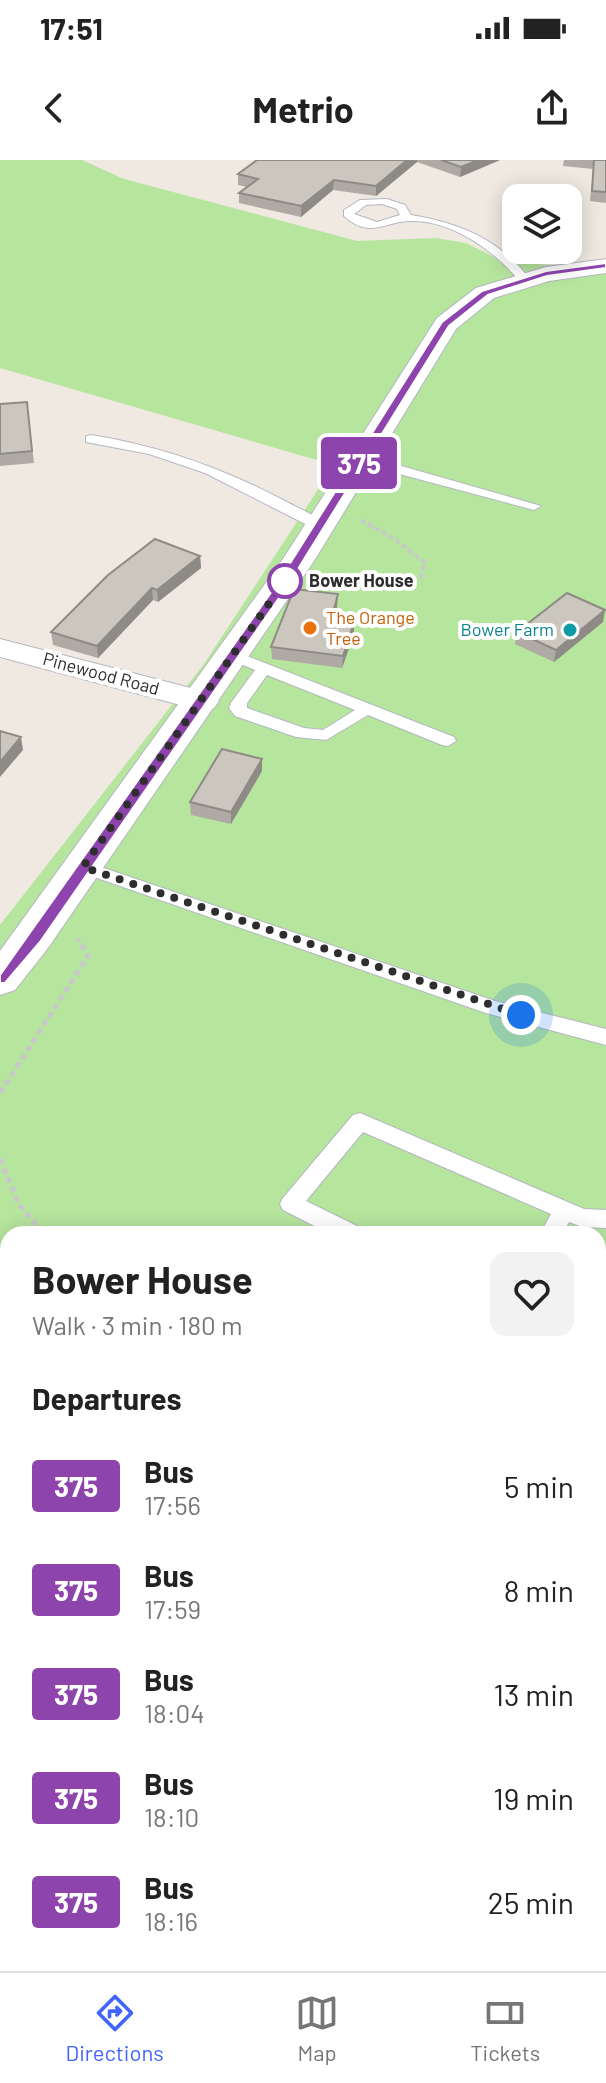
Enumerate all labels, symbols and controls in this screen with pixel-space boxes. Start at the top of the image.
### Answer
text: 17:51 [40,10,103,46]
icon: back [32,86,76,130]
icon: share [530,86,574,130]
text: Metrio [252,87,354,130]
map controls [502,184,582,264]
button: layers [502,184,582,264]
line badge: 375 [313,437,405,489]
text: 375 [337,446,381,480]
marker: Bower House [268,564,302,598]
place label: Bower House [309,569,414,591]
place label: The Orange Tree [326,606,415,649]
place label: Bower Farm [461,618,554,640]
marker: The Orange Tree [301,619,319,637]
marker: Bower Farm [561,621,579,639]
street label: Pinewood Road [41,647,162,699]
your location [501,995,541,1035]
button: heart [490,1252,574,1336]
text: Bower House [32,1256,253,1302]
text: Walk · 3 min · 180 m [32,1309,242,1340]
text: Departures [32,1380,182,1416]
text: Bus [144,1453,194,1489]
text: 5 min [504,1468,574,1504]
text: 375 [54,1469,98,1503]
text: 17:56 [144,1489,201,1520]
text: Bus [144,1557,194,1593]
text: 8 min [504,1572,574,1608]
text: 375 [54,1573,98,1607]
text: 17:59 [144,1593,201,1624]
text: Bus [144,1661,194,1697]
text: 13 min [493,1676,574,1712]
text: 375 [54,1677,98,1711]
text: 18:04 [144,1697,204,1728]
text: Bus [144,1765,194,1801]
text: 19 min [493,1780,574,1816]
text: 375 [54,1781,98,1815]
text: 18:10 [144,1801,199,1832]
text: Bus [144,1869,194,1905]
text: 25 min [488,1884,574,1920]
text: 375 [54,1885,98,1919]
text: 18:16 [144,1905,198,1936]
tab: Directions [66,1991,164,2065]
tab: Map [295,1991,339,2065]
tab: Tickets [470,1991,540,2065]

